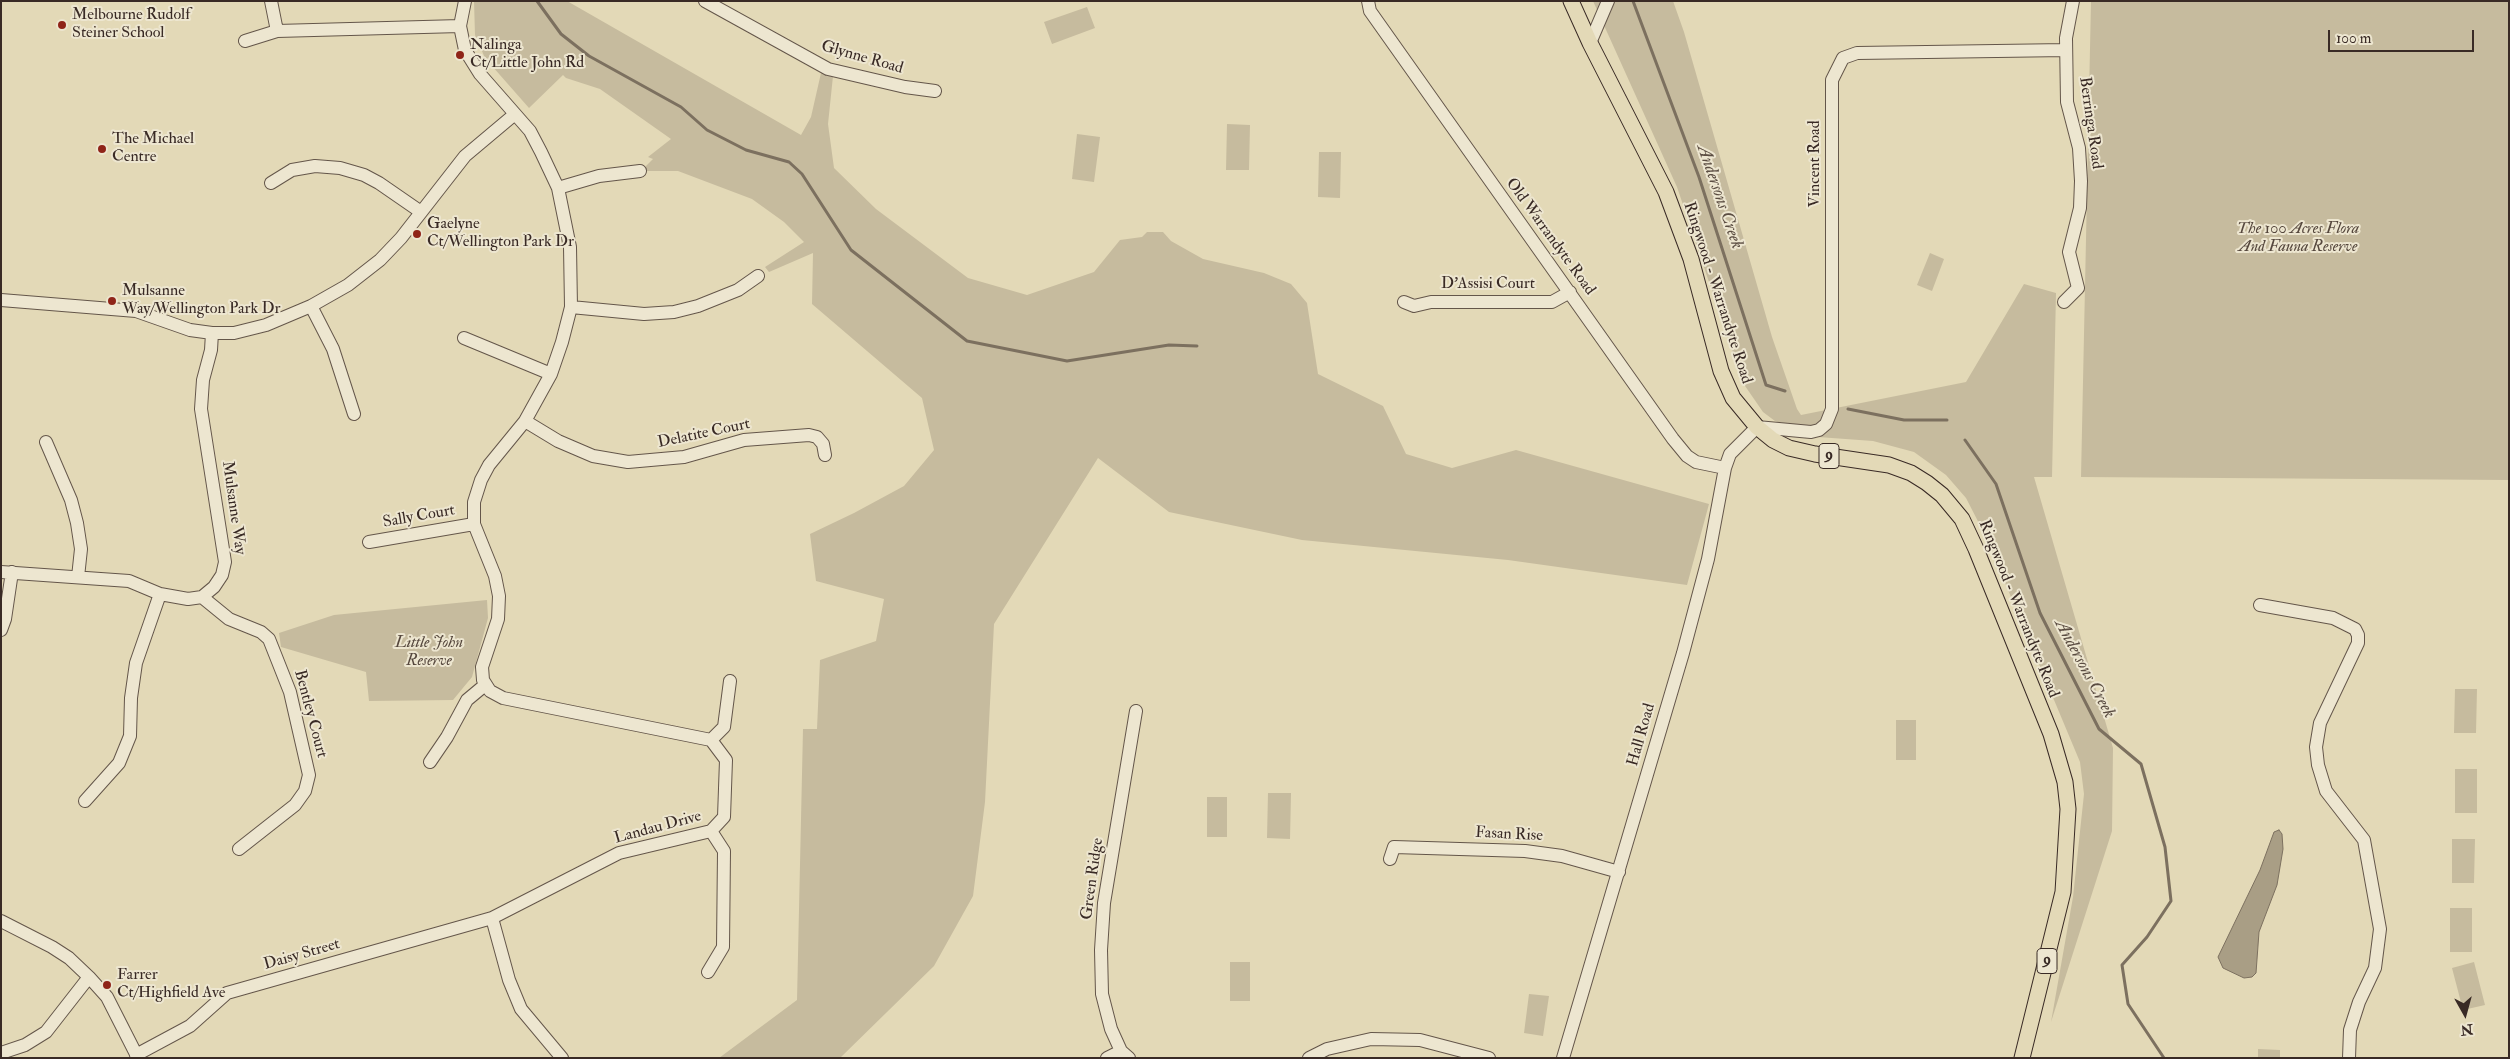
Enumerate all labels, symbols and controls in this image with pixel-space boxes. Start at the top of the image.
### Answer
place label: Melbourne Rudolf Steiner School [72,6,190,44]
marker: Melbourne Rudolf Steiner School [56,19,68,31]
scale bar [2330,20,2476,52]
text: 100 m [2336,29,2371,48]
place label: Nalinga Ct/Little John Rd [470,36,584,74]
street label: Glynne Road [819,37,905,79]
marker: Nalinga Ct/Little John Rd [454,49,466,61]
street label: Berringa Road [2074,76,2106,170]
street label: Vincent Road [1806,120,1826,208]
place label: The Michael Centre [112,130,194,168]
water label: Andersons Creek [1691,142,1747,252]
marker: The Michael Centre [96,143,108,155]
street label: Old Warrandyte Road [1501,175,1599,299]
street label: Ringwood - Warrandyte Road [1678,200,1756,386]
place label: Gaelyne Ct/Wellington Park Dr [427,215,574,253]
park label: The 100 Acres Flora And Fauna Reserve [2237,220,2359,258]
marker: Gaelyne Ct/Wellington Park Dr [411,228,423,240]
street label: D'Assisi Court [1441,275,1535,295]
place label: Mulsanne Way/Wellington Park Dr [122,282,281,320]
marker: Mulsanne Way/Wellington Park Dr [106,295,118,307]
street label: Delatite Court [656,415,752,453]
road number: 9 [1819,444,1839,468]
street label: Mulsanne Way [217,460,249,556]
street label: Sally Court [381,501,457,533]
street label: Ringwood - Warrandyte Road [1973,517,2063,701]
water label: Andersons Creek [2049,616,2119,722]
park label: Little John Reserve [395,634,463,672]
street label: Bentley Court [289,668,331,760]
street label: Hall Road [1624,701,1660,769]
street label: Landau Drive [612,807,704,849]
street label: Fasan Rise [1475,824,1543,846]
street label: Green Ridge [1078,837,1108,921]
street label: Daisy Street [262,935,342,975]
road number: 9 [2037,948,2057,974]
place label: Farrer Ct/Highfield Ave [117,966,226,1004]
marker: Farrer Ct/Highfield Ave [101,979,113,991]
north arrow [2440,989,2490,1039]
text: N [2460,1020,2474,1039]

